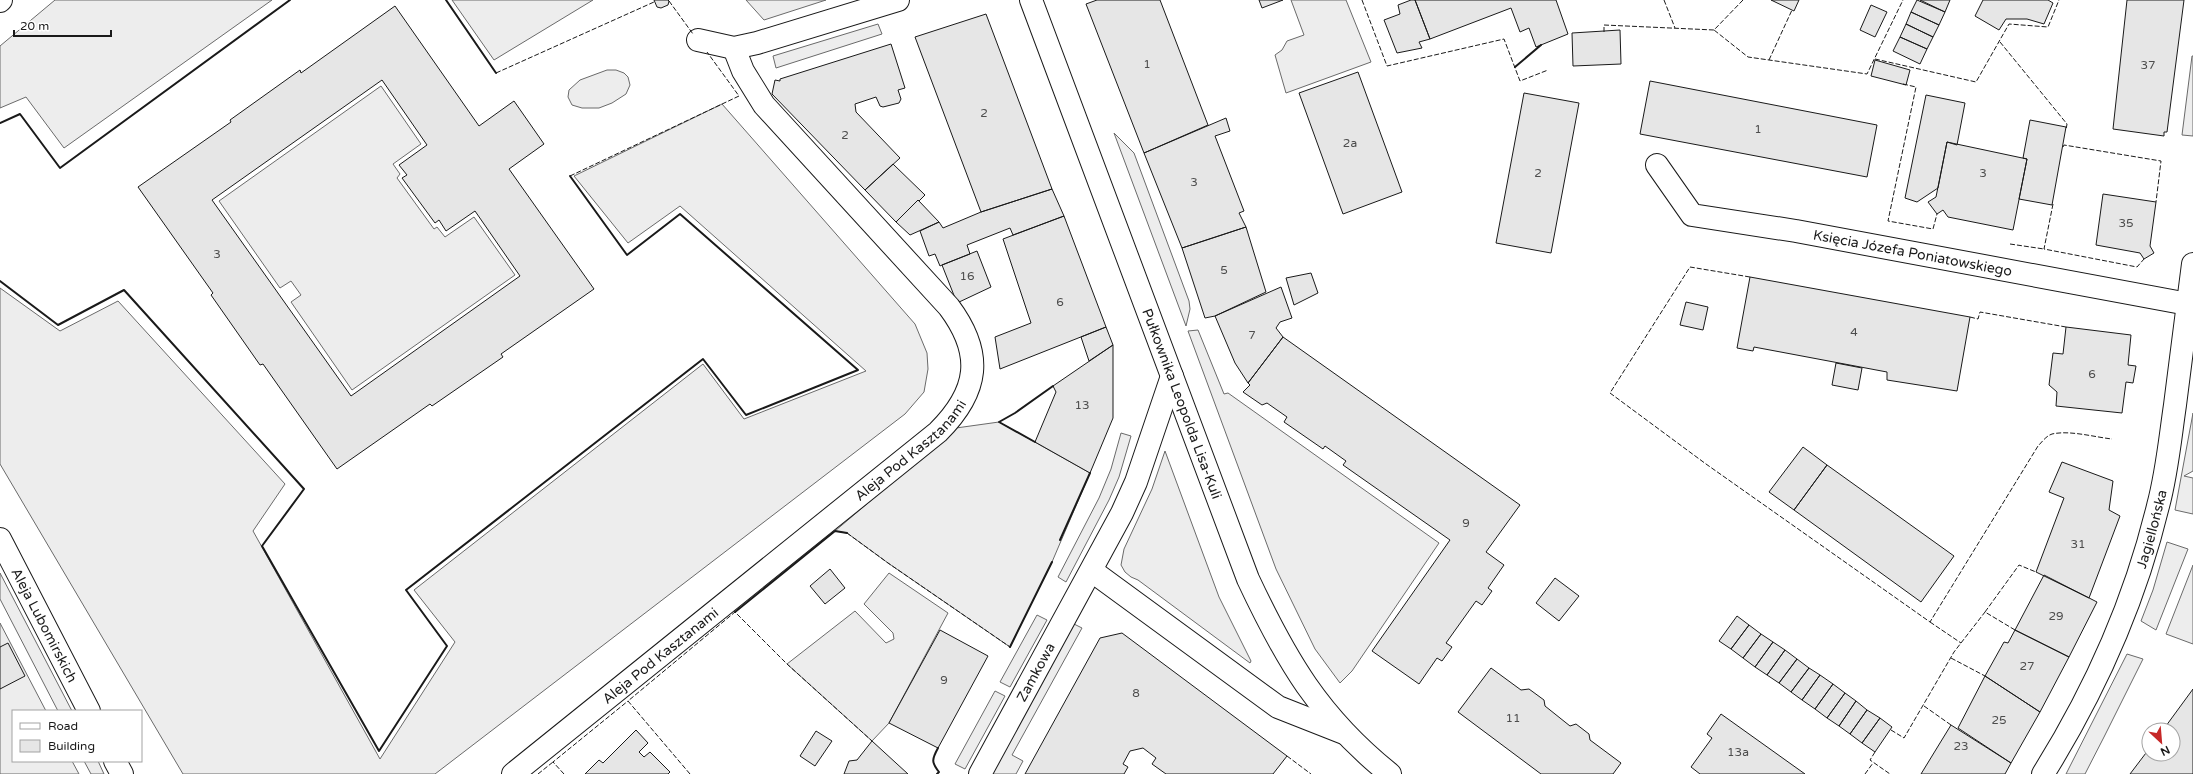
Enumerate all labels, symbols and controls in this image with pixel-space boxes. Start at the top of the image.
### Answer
scale bar [14,12,111,38]
text: 20 m [20,19,49,33]
house number: 1 [1143,57,1151,71]
house number: 37 [2140,58,2156,72]
house number: 2 [980,106,988,120]
house number: 1 [1754,122,1762,136]
house number: 2 [841,128,849,142]
house number: 2a [1343,136,1357,150]
house number: 2 [1534,166,1542,180]
house number: 3 [1979,166,1987,180]
house number: 3 [1190,175,1198,189]
house number: 35 [2118,216,2134,230]
street label: Księcia Józefa Poniatowskiego [1812,226,2014,280]
house number: 3 [213,247,221,261]
house number: 5 [1220,263,1228,277]
house number: 16 [959,269,975,283]
house number: 6 [1056,295,1064,309]
street label: Pułkownika Leopolda Lisa-Kuli [1139,306,1226,501]
house number: 4 [1850,325,1858,339]
house number: 7 [1248,328,1256,342]
house number: 6 [2088,367,2096,381]
street label: Aleja Pod Kasztanami [851,397,970,504]
house number: 13 [1074,398,1090,412]
street label: Jagiellońska [2132,488,2170,570]
house number: 9 [1462,516,1470,530]
house number: 31 [2070,537,2086,551]
street label: Aleja Lubomirskich [8,565,81,685]
street label: Aleja Pod Kasztanami [599,604,722,707]
house number: 29 [2048,609,2064,623]
street label: Zamkowa [1013,640,1058,704]
house number: 27 [2019,659,2035,673]
house number: 9 [940,673,948,687]
house number: 8 [1132,686,1140,700]
legend [12,710,142,762]
house number: 11 [1505,711,1521,725]
house number: 25 [1991,713,2007,727]
text: Road [48,719,78,733]
north arrow [2141,722,2181,762]
text: Building [48,739,95,753]
house number: 23 [1953,739,1969,753]
text: N [2158,743,2172,758]
house number: 13a [1727,745,1749,759]

